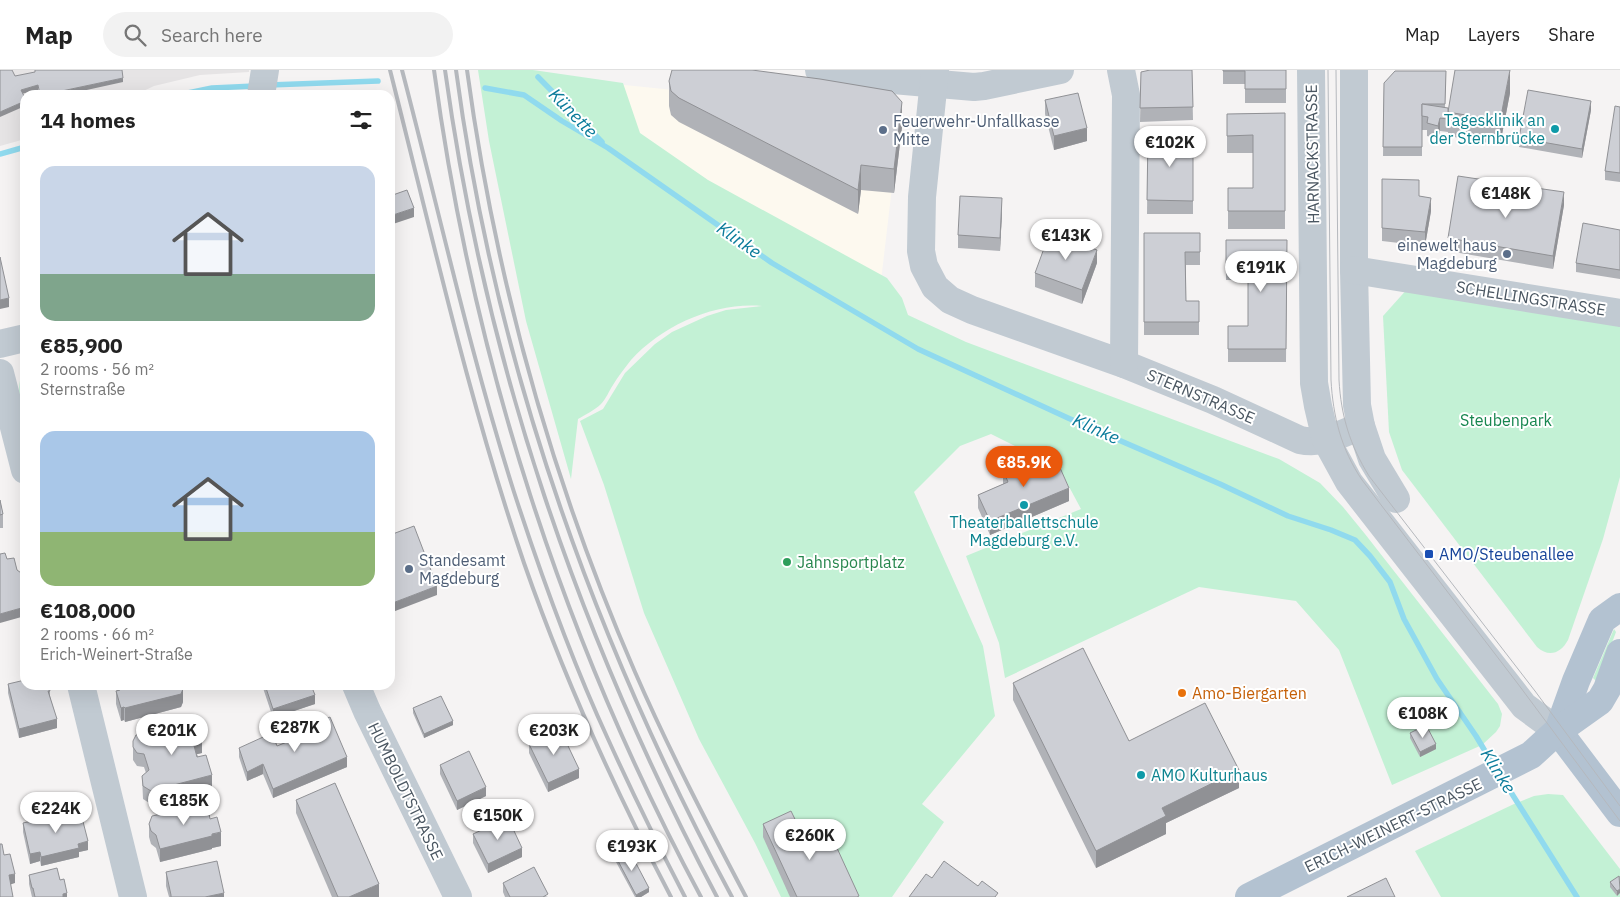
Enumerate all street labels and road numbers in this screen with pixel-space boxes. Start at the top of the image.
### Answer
street label: HARNACKSTRASSE [1301,84,1323,224]
street label: SCHELLINGSTRASSE [1455,276,1607,320]
street label: STERNSTRASSE [1144,364,1258,428]
street label: HUMBOLDTSTRASSE [364,719,448,863]
street label: ERICH-WEINERT-STRASSE [1301,773,1485,877]

